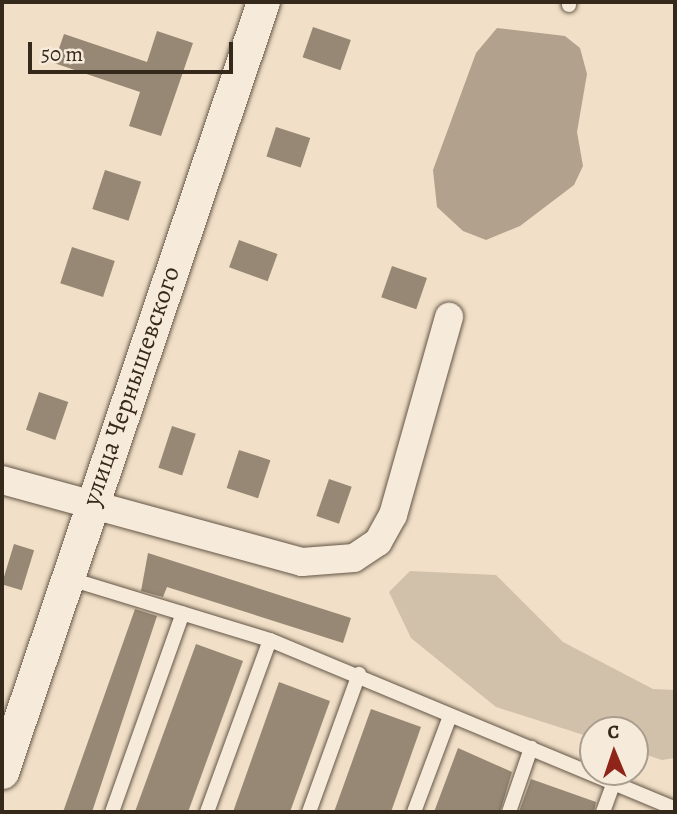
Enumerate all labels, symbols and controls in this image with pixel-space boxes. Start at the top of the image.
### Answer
scale bar [32,28,236,72]
text: 50 m [41,40,83,68]
street label: улица Чернышевского [75,262,187,510]
north arrow [579,716,649,786]
text: С [607,719,620,745]

